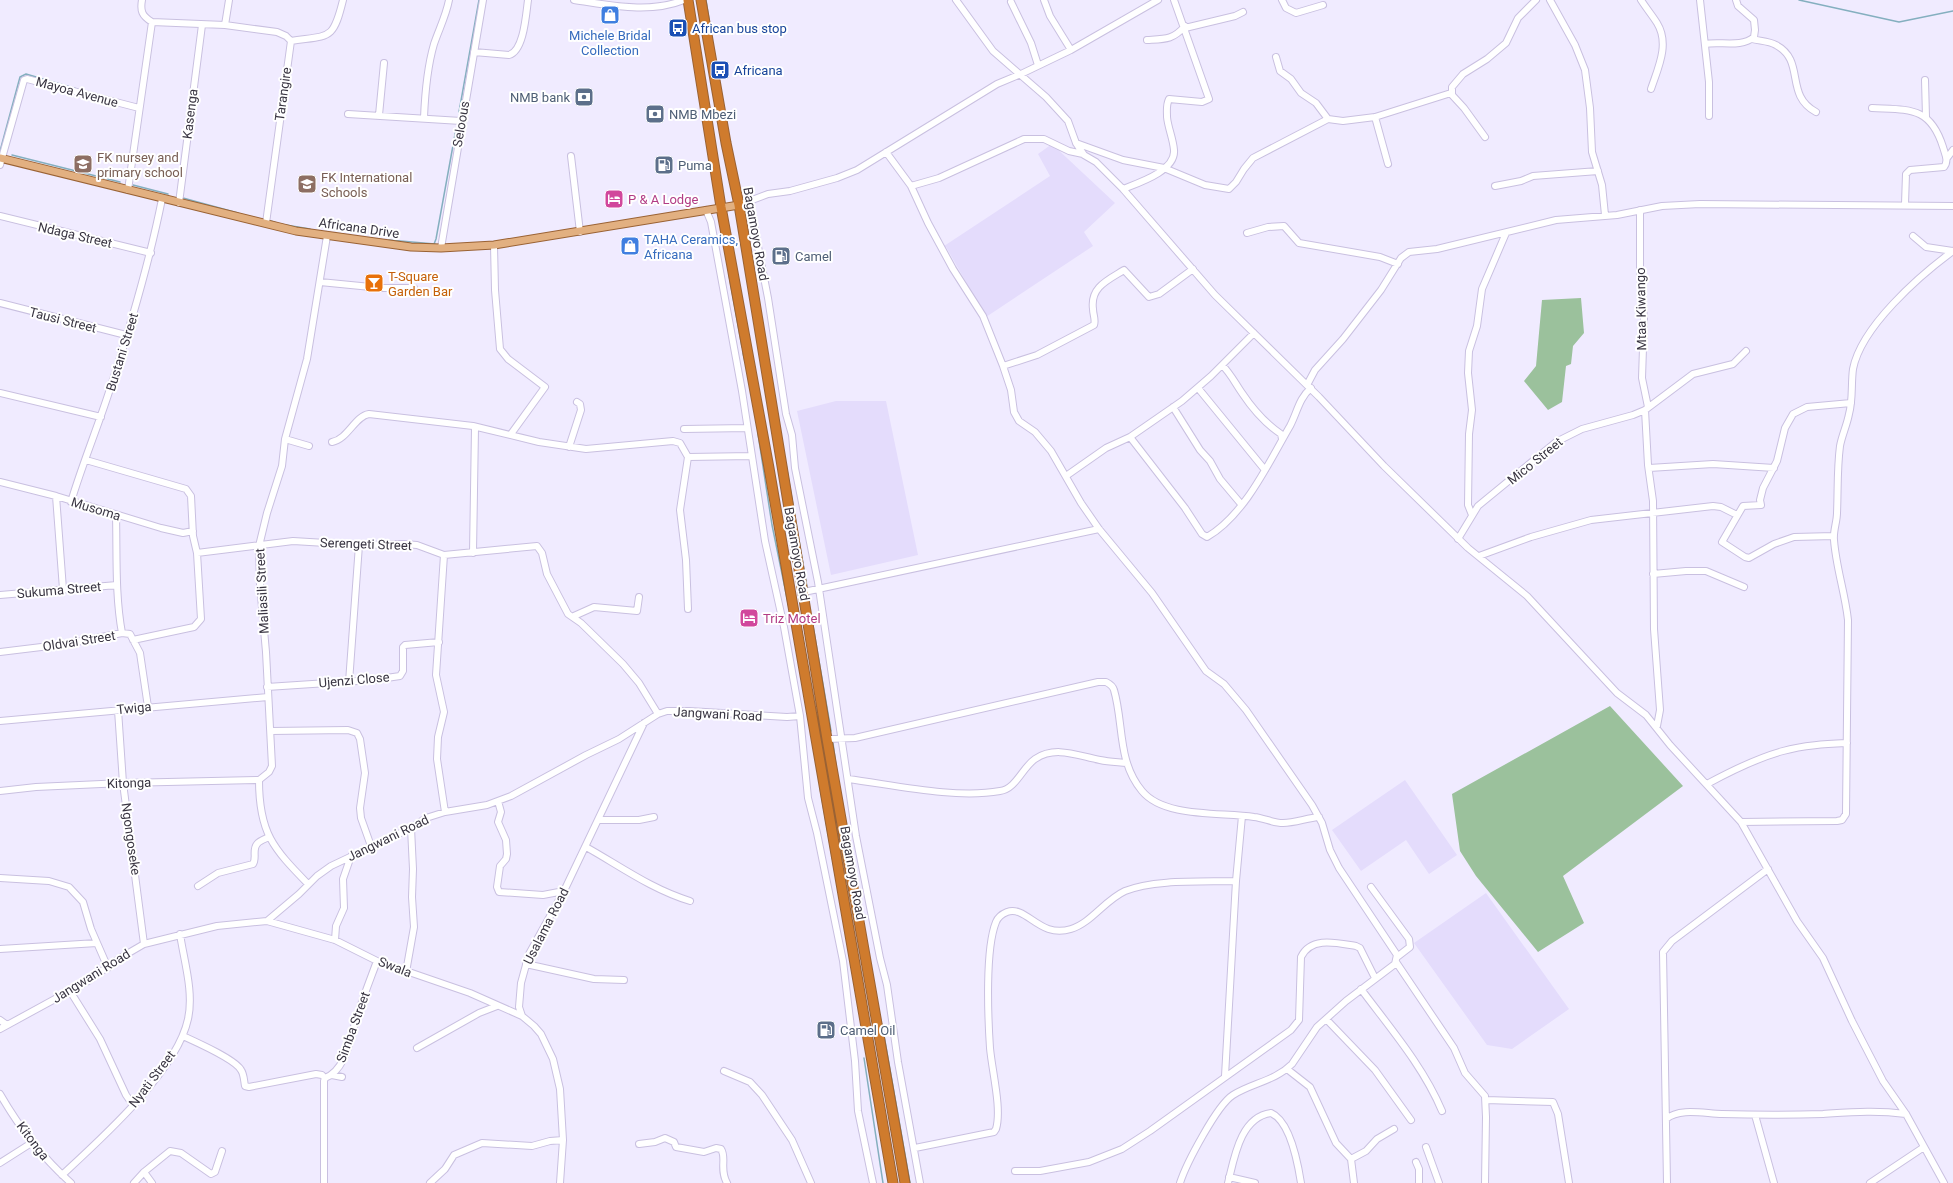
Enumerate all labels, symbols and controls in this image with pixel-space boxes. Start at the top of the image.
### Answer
shop icon: Michele Bridal Collection [599,4,621,26]
bus stop icon: African bus stop [667,17,689,39]
place label: African bus stop [692,21,787,36]
place label: Michele Bridal Collection [569,28,651,58]
bus stop icon: Africana [709,59,731,81]
place label: Africana [734,63,783,78]
street label: Tarangire [272,66,294,122]
street label: Mayoa Avenue [34,74,120,110]
bank icon: NMB bank [573,86,595,108]
street label: Kasenga [179,88,201,140]
place label: NMB bank [510,90,570,105]
street label: Seloous [450,100,472,148]
bank icon: NMB Mbezi [644,103,666,125]
place label: NMB Mbezi [669,107,736,122]
place label: FK nursey and primary school [97,150,183,180]
school or university icon: FK nursey and primary school [72,153,94,175]
fuel station icon: Puma [653,154,675,176]
place label: Puma [678,158,712,173]
place label: FK International Schools [321,170,412,200]
school or university icon: FK International Schools [296,173,318,195]
street label: Bagamoyo Road [740,186,772,282]
hotel icon: P & A Lodge [603,188,625,210]
place label: P & A Lodge [628,192,698,207]
street label: Africana Drive [318,215,400,241]
street label: Ndaga Street [36,219,114,251]
place label: TAHA Ceramics, Africana [644,232,738,262]
shop icon: TAHA Ceramics, Africana [619,235,641,257]
fuel station icon: Camel [770,245,792,267]
place label: Camel [795,249,832,264]
street label: Mtaa Kiwango [1633,267,1649,351]
place label: T-Square Garden Bar [388,269,453,299]
bar icon: T-Square Garden Bar [363,272,385,294]
street label: Tausi Street [28,304,98,336]
street label: Bustani Street [103,311,141,393]
street label: Mico Street [1505,434,1565,488]
street label: Musoma [69,494,123,524]
street label: Bagamoyo Road [781,506,813,602]
street label: Serengeti Street [320,535,412,553]
street label: Maliasili Street [252,548,272,634]
street label: Sukuma Street [16,579,102,601]
hotel icon: Triz Motel [738,607,760,629]
place label: Triz Motel [763,611,821,626]
street label: Oldvai Street [42,628,116,654]
street label: Ujenzi Close [318,669,390,691]
street label: Twiga [116,699,152,717]
street label: Jangwani Road [673,704,763,724]
street label: Kitonga [107,775,151,791]
street label: Ngongoseke [119,802,144,876]
street label: Jangwani Road [345,812,431,864]
street label: Bagamoyo Road [837,825,869,921]
street label: Usalama Road [520,885,572,967]
street label: Jangwani Road [49,946,133,1006]
street label: Swala [376,954,414,980]
street label: Simba Street [333,990,373,1064]
fuel station icon: Camel Oil [815,1019,837,1041]
place label: Camel Oil [840,1023,895,1038]
street label: Nyati Street [126,1048,178,1110]
street label: Kitonga [14,1119,52,1163]

